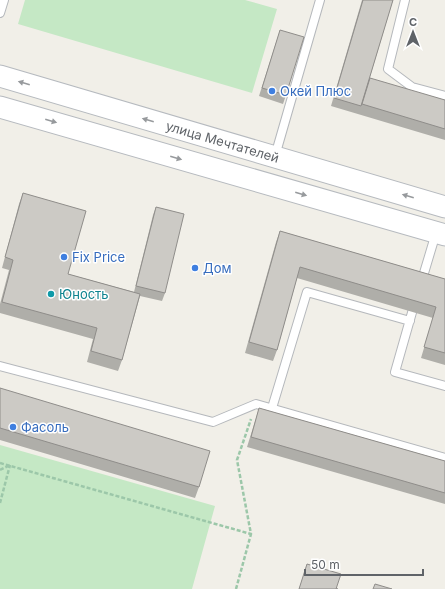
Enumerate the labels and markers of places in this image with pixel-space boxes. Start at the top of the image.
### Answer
place label: Окей Плюс [280,83,351,99]
marker: Окей Плюс [267,86,277,96]
place label: Fix Price [72,249,125,265]
marker: Fix Price [59,252,69,262]
place label: Дом [203,260,231,276]
marker: Дом [190,263,200,273]
place label: Юность [59,286,109,302]
marker: Юность [46,289,56,299]
place label: Фасоль [21,419,69,435]
marker: Фасоль [8,422,18,432]

